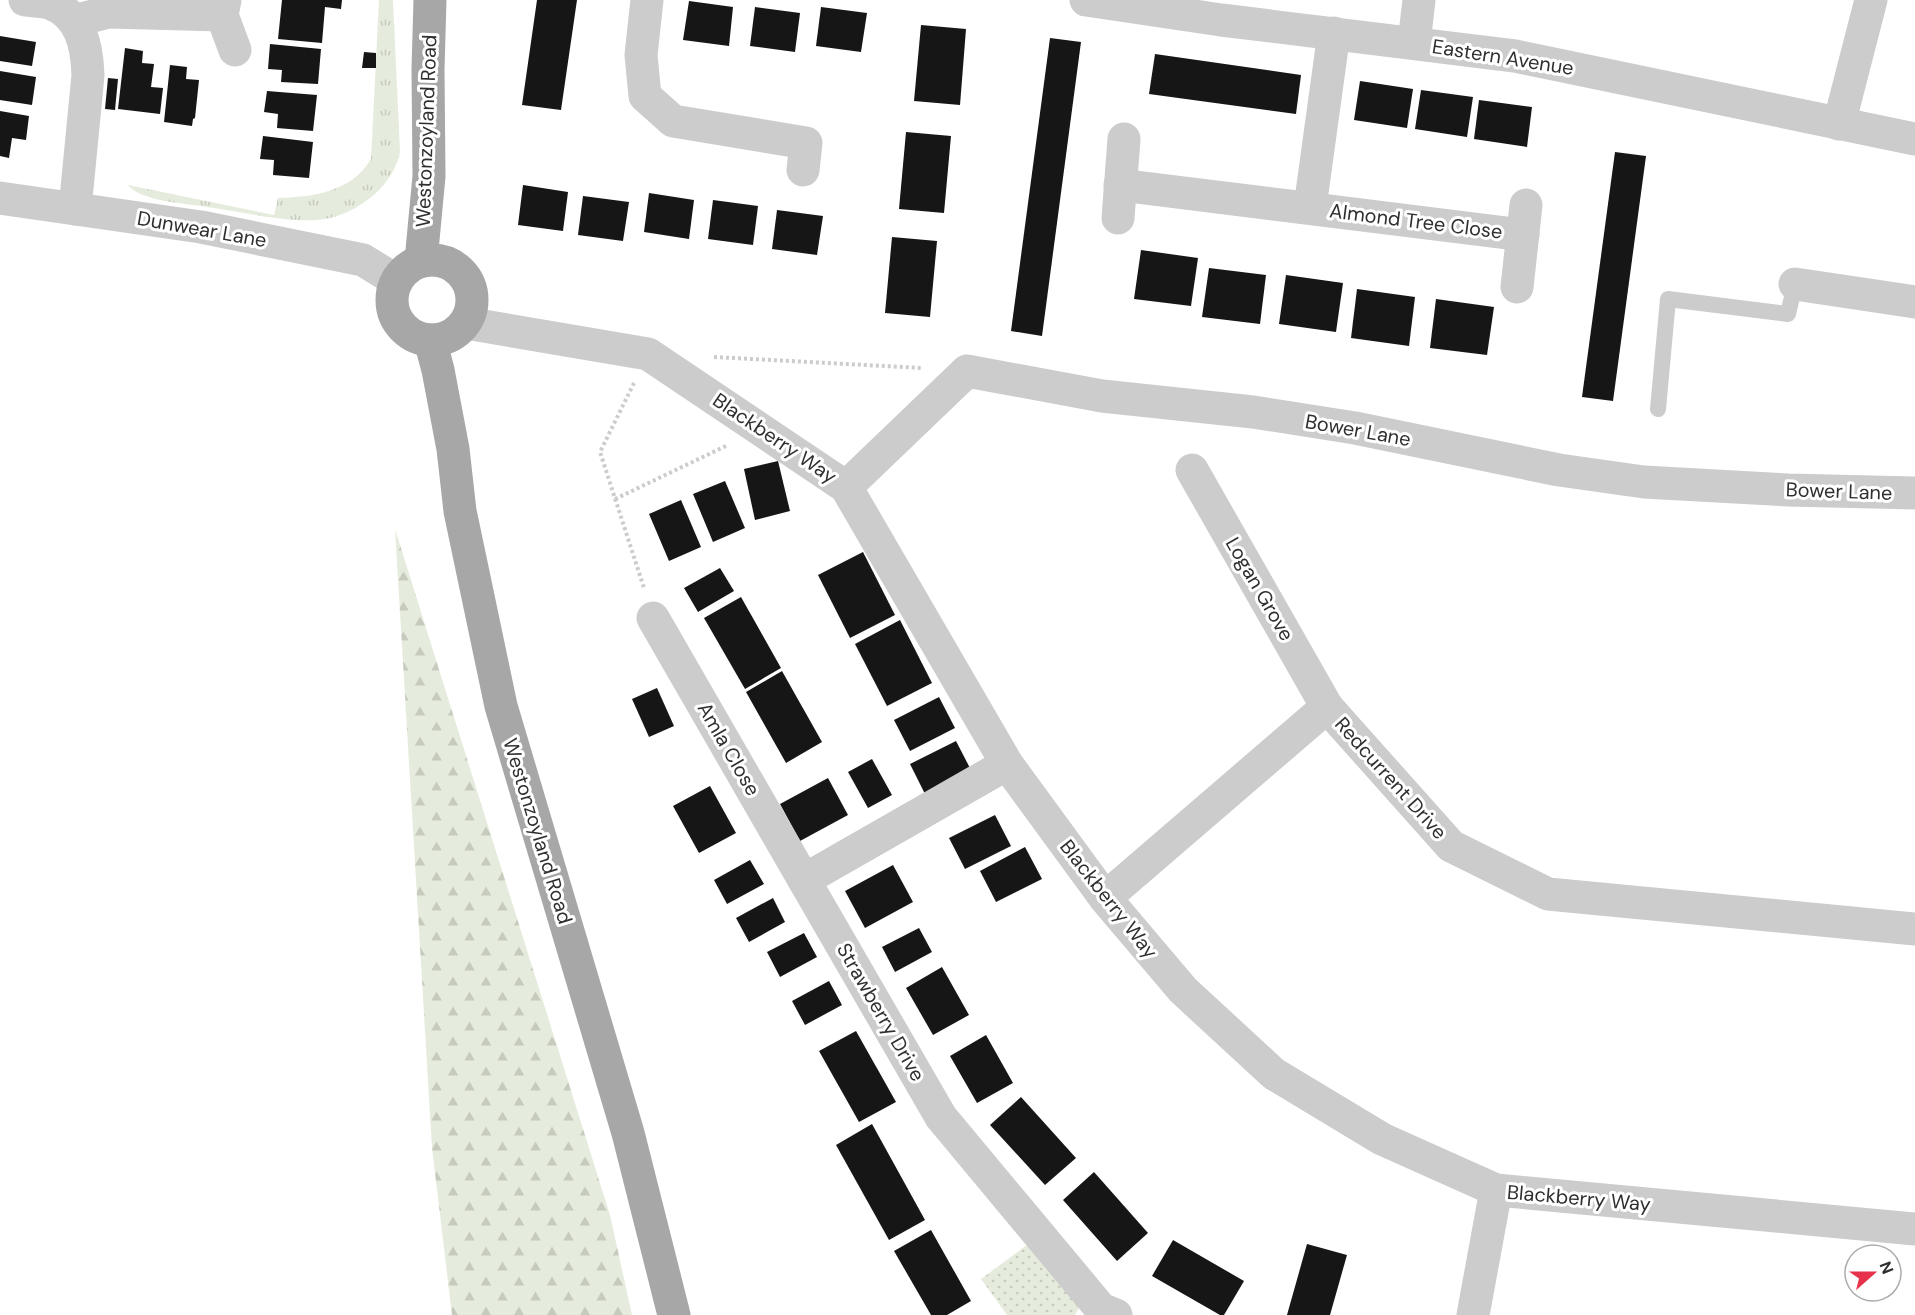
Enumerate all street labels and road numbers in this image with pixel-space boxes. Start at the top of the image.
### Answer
street label: Eastern Avenue [1430,33,1576,81]
street label: Westonzoyland Road [410,34,442,228]
street label: Almond Tree Close [1328,197,1504,245]
street label: Dunwear Lane [135,205,269,253]
street label: Blackberry Way [708,387,842,489]
street label: Bower Lane [1303,408,1413,452]
street label: Bower Lane [1785,476,1893,506]
street label: Logan Grove [1220,533,1300,645]
street label: Amla Close [692,698,766,800]
street label: Redcurrent Drive [1329,711,1453,845]
street label: Westonzoyland Road [497,735,579,927]
street label: Blackberry Way [1054,834,1164,964]
street label: Strawberry Drive [831,938,931,1086]
street label: Blackberry Way [1506,1179,1652,1217]

